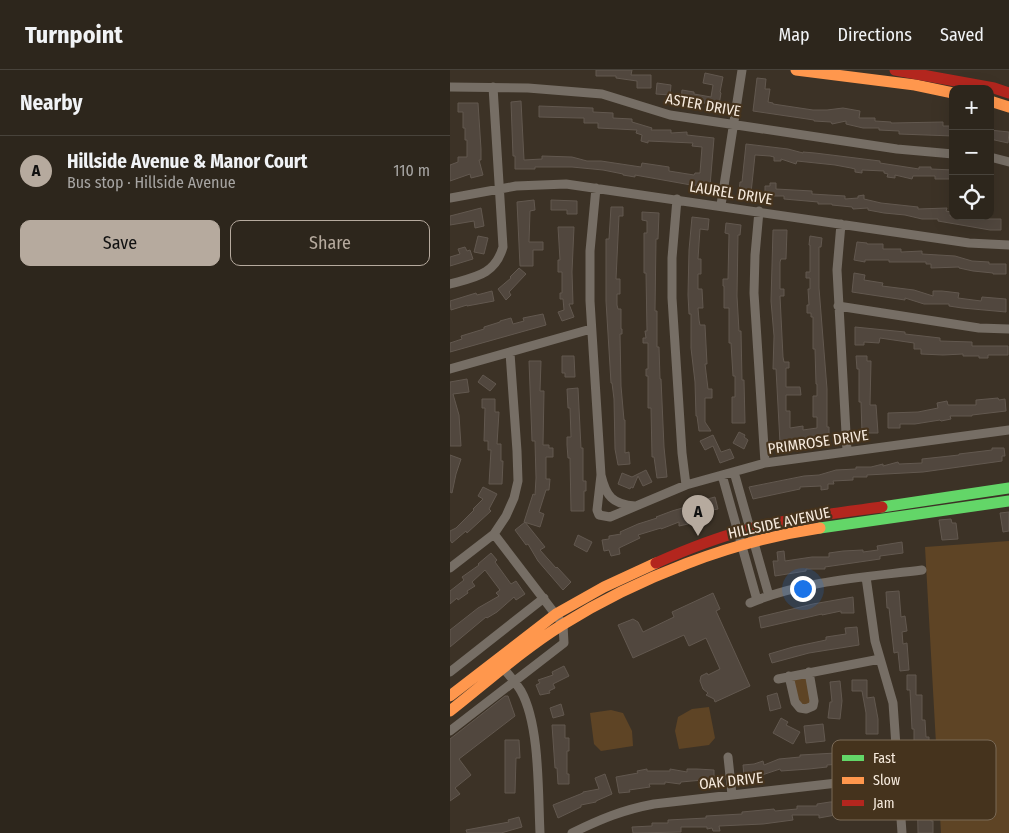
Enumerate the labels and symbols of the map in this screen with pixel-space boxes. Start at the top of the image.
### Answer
street label: ASTER DRIVE [664,90,742,120]
street label: LAUREL DRIVE [688,178,774,208]
street label: PRIMROSE DRIVE [766,426,870,458]
pin: A [682,495,714,536]
street label: HILLSIDE AVENUE [726,503,832,543]
your location [790,576,816,602]
legend [832,740,996,820]
text: Fast [873,750,896,767]
street label: OAK DRIVE [698,769,764,793]
text: Slow [873,772,900,789]
text: Jam [873,795,894,812]

